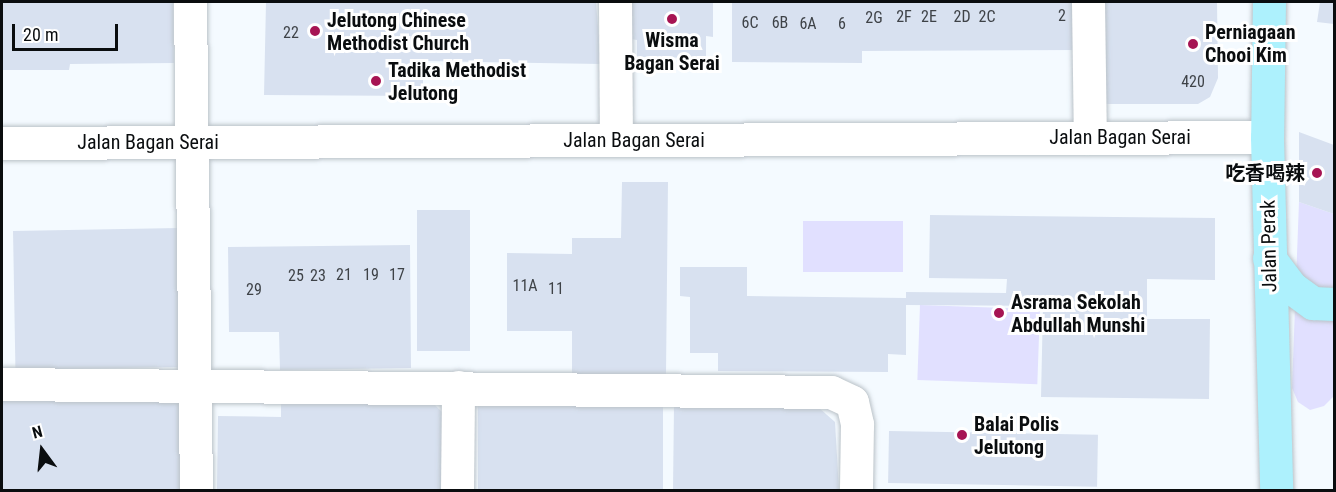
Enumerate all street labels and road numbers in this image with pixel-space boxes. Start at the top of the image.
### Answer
street label: Jalan Bagan Serai [1049,125,1191,149]
street label: Jalan Bagan Serai [563,128,705,152]
street label: Jalan Bagan Serai [77,130,219,154]
street label: Jalan Perak [1256,200,1282,292]

